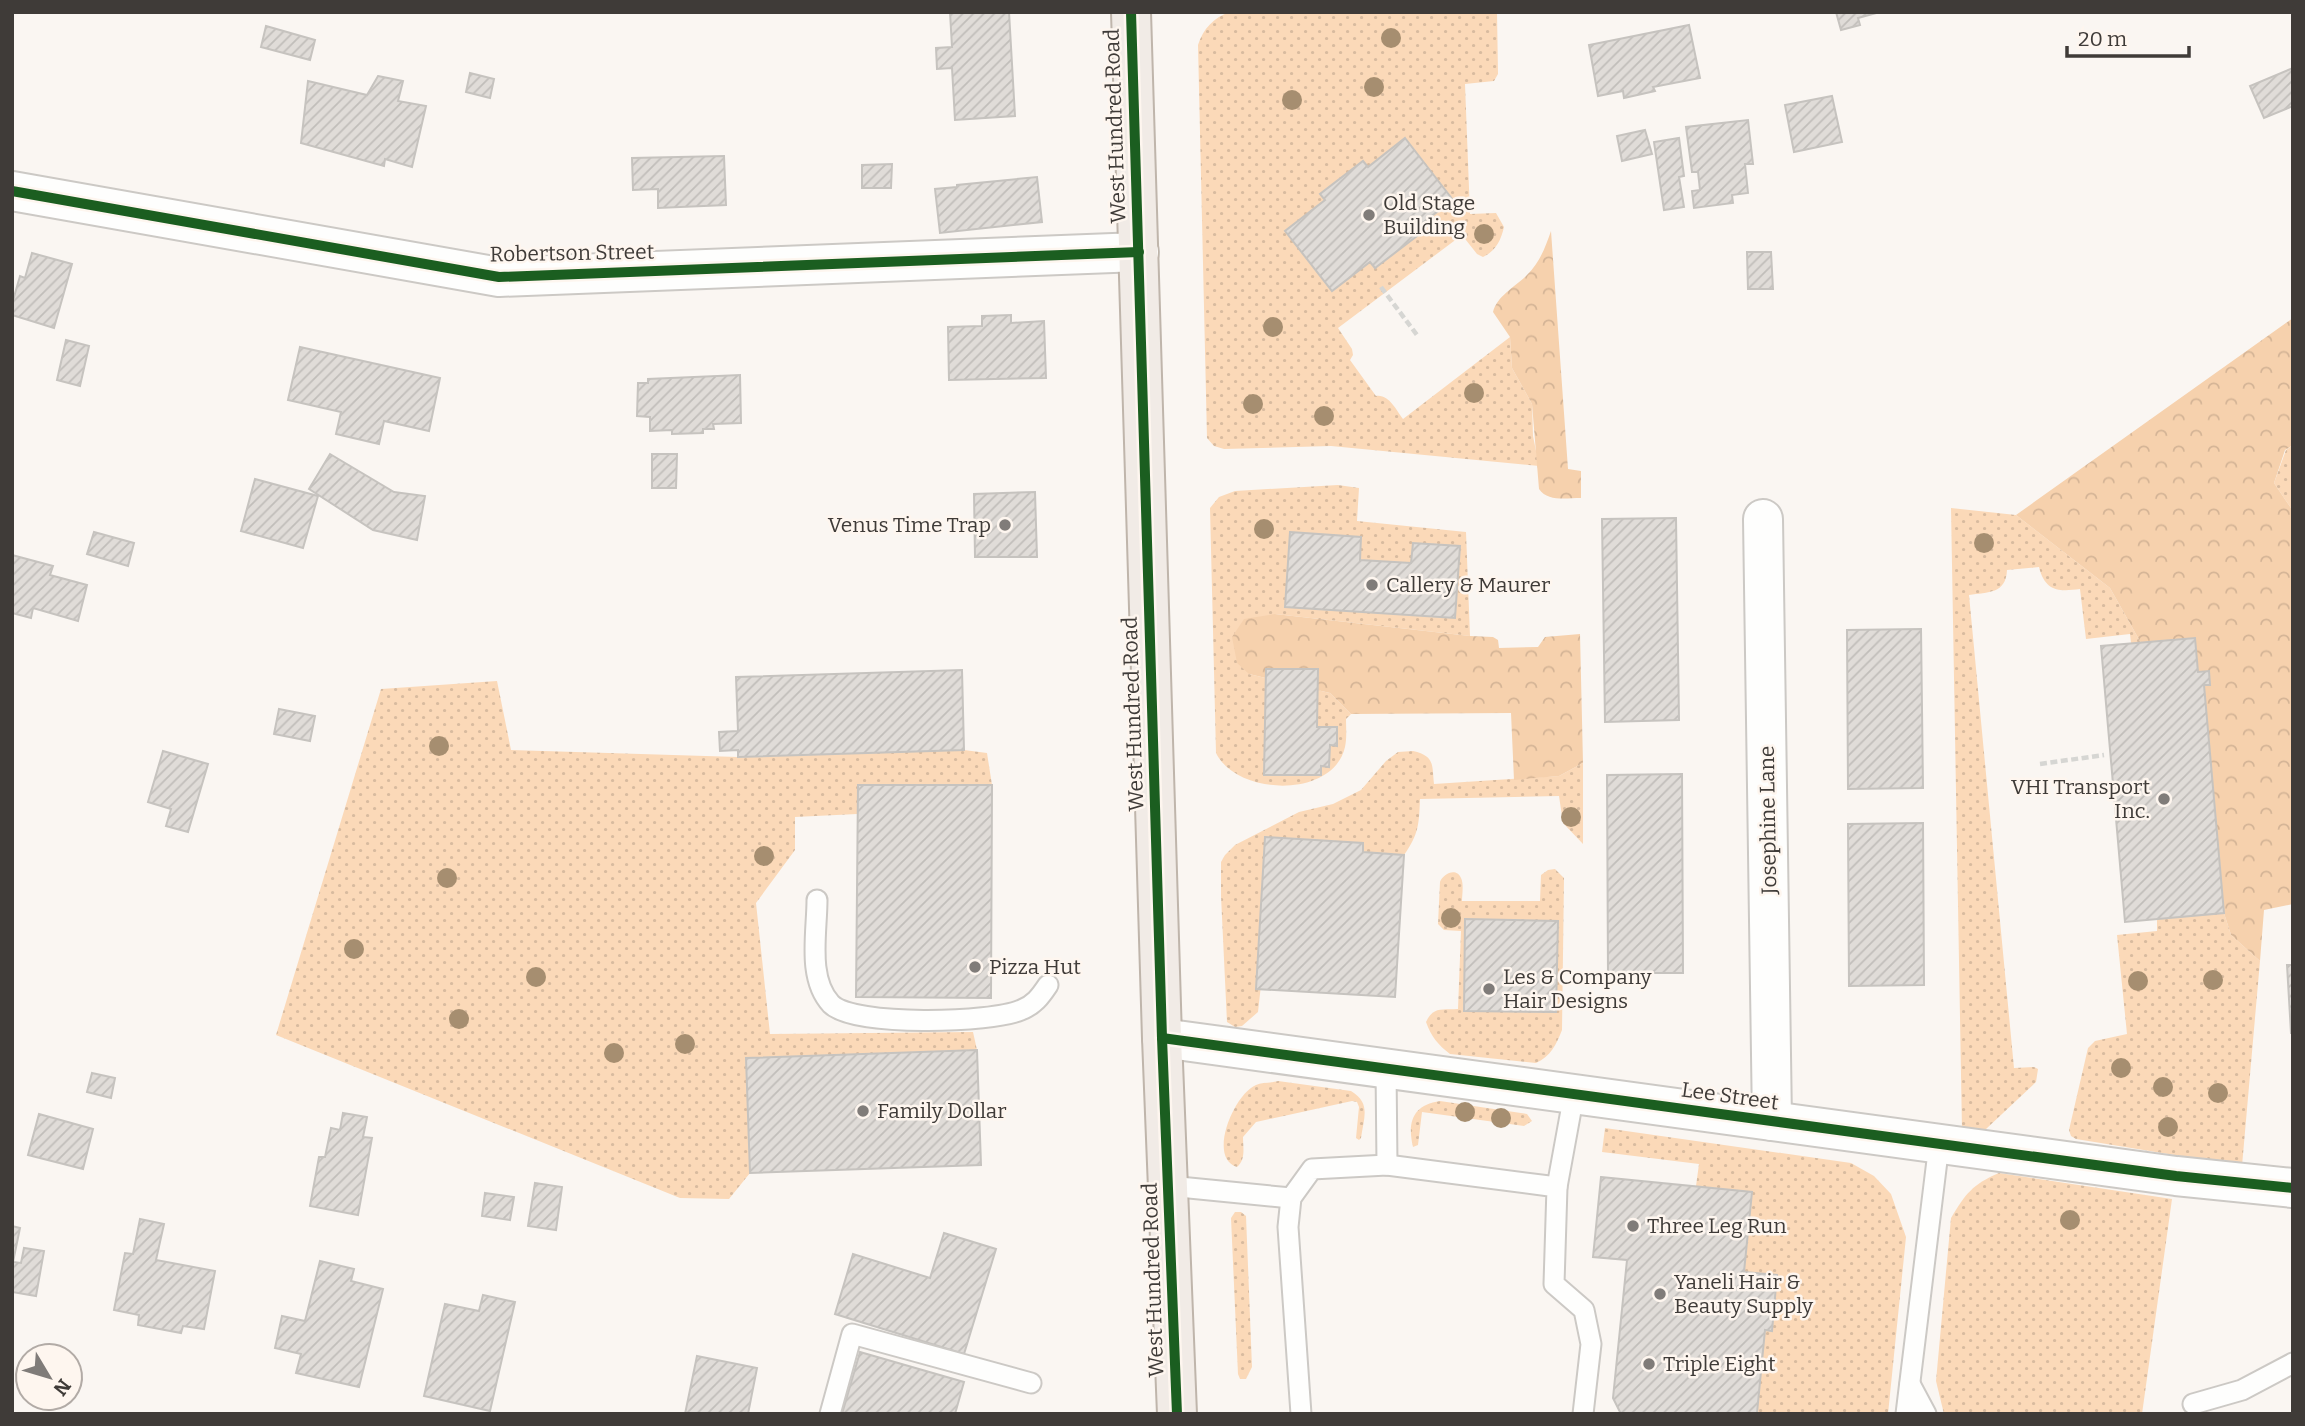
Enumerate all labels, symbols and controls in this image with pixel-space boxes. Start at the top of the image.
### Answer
scale bar [2067,14,2190,58]
text: 20 m [2078,26,2127,52]
street label: West Hundred Road [1099,28,1131,224]
place label: Old Stage Building [1383,190,1475,240]
marker: Old Stage Building [1361,207,1377,223]
street label: Robertson Street [489,239,655,267]
place label: Venus Time Trap [828,512,991,538]
marker: Venus Time Trap [997,517,1013,533]
place label: Callery & Maurer [1386,572,1550,598]
marker: Callery & Maurer [1364,577,1380,593]
street label: West Hundred Road [1117,616,1149,812]
street label: Josephine Lane [1754,745,1782,896]
place label: VHI Transport Inc. [2011,774,2150,824]
marker: VHI Transport Inc. [2156,791,2172,807]
place label: Pizza Hut [989,954,1081,980]
marker: Pizza Hut [967,959,983,975]
place label: Les & Company Hair Designs [1503,964,1652,1014]
marker: Les & Company Hair Designs [1481,981,1497,997]
street label: Lee Street [1680,1076,1781,1116]
place label: Family Dollar [877,1098,1007,1124]
marker: Family Dollar [855,1103,871,1119]
street label: West Hundred Road [1137,1182,1169,1378]
place label: Three Leg Run [1647,1213,1787,1239]
marker: Three Leg Run [1625,1218,1641,1234]
place label: Yaneli Hair & Beauty Supply [1674,1269,1814,1319]
marker: Yaneli Hair & Beauty Supply [1652,1286,1668,1302]
north arrow [14,1342,84,1412]
place label: Triple Eight [1663,1351,1776,1377]
marker: Triple Eight [1641,1356,1657,1372]
text: N [48,1374,76,1400]

